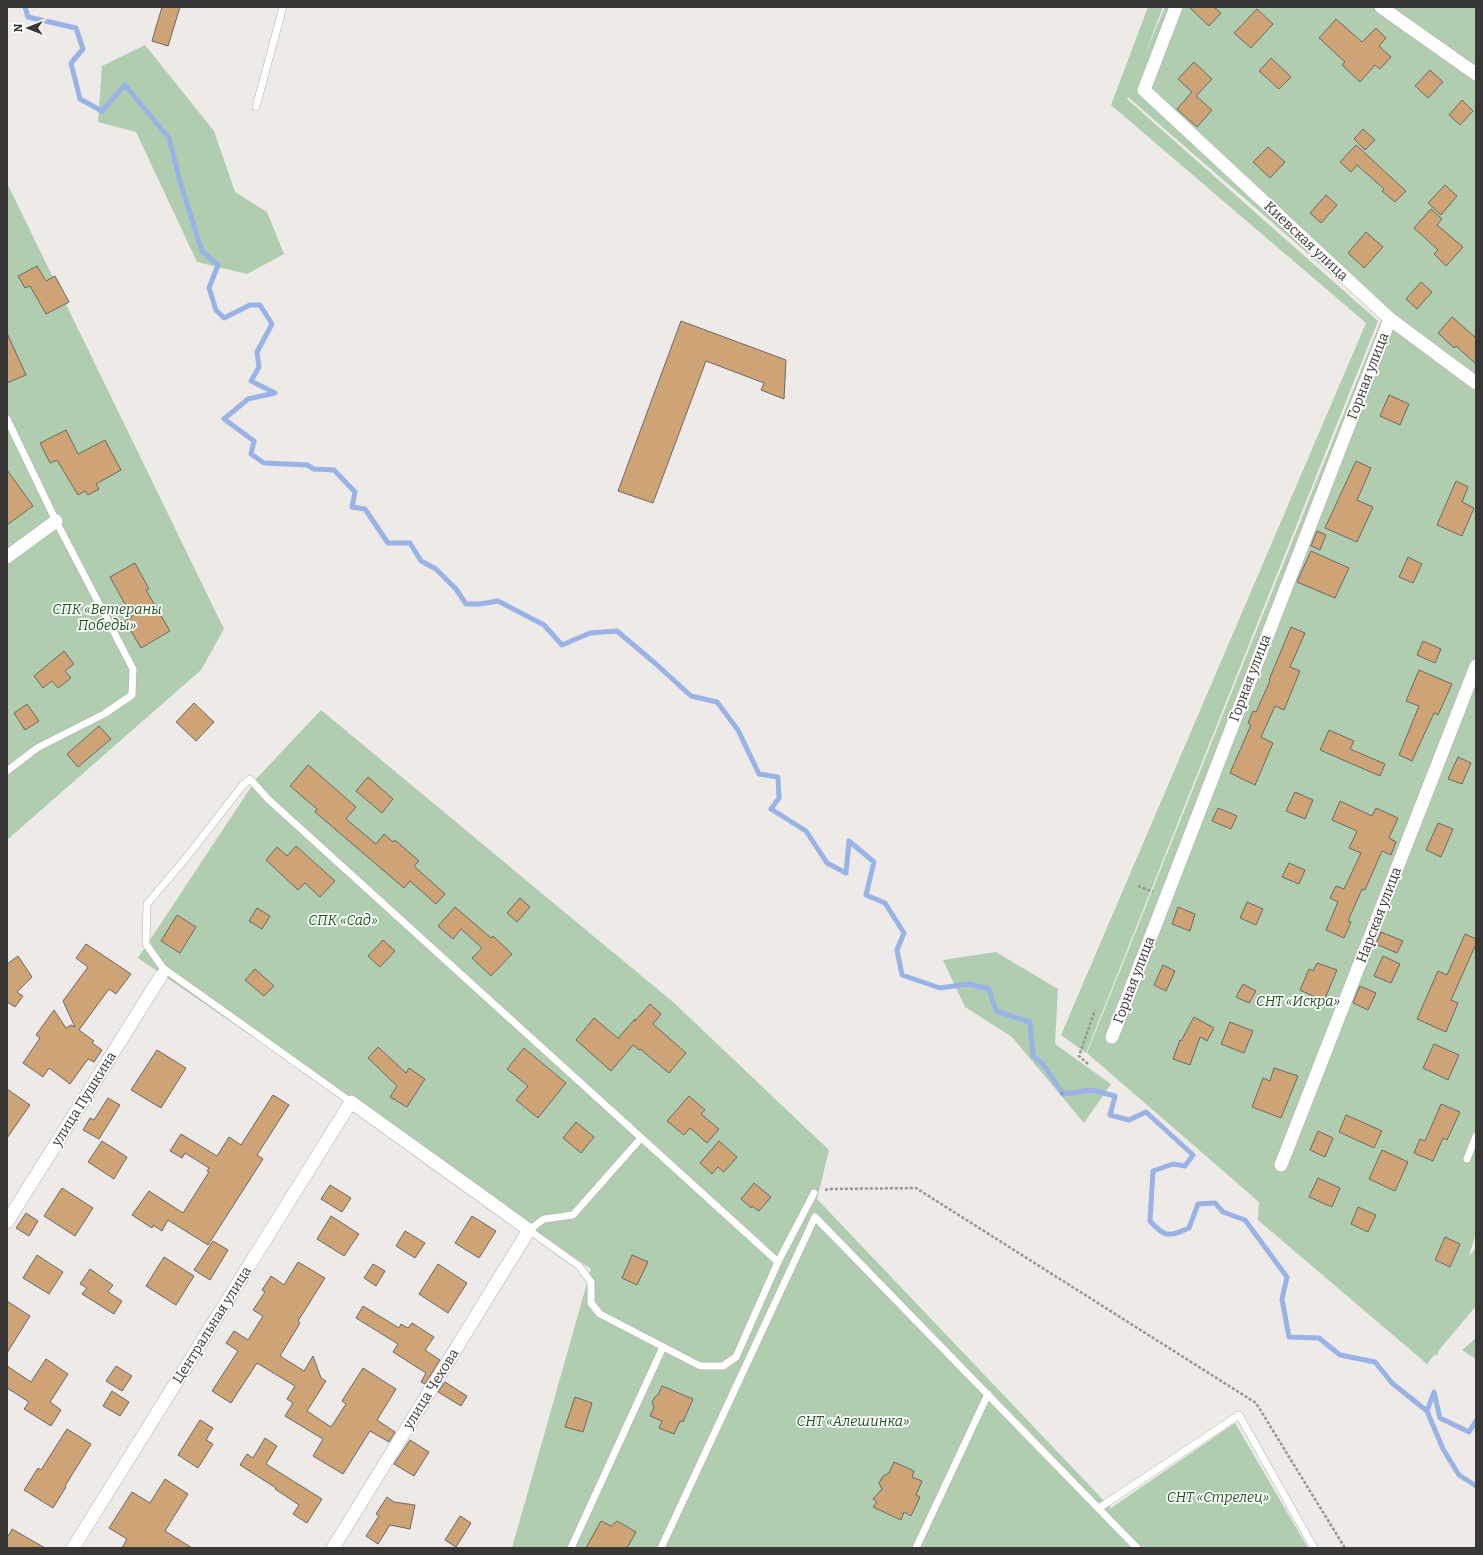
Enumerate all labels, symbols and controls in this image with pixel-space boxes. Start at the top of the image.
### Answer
north arrow [8,8,48,48]
text: N [12,23,25,32]
street label: Киевская улица [1260,198,1352,285]
street label: Горная улица [1344,330,1393,422]
park label: СПК «Ветераны Победы» [52,601,162,634]
street label: Горная улица [1226,632,1275,724]
street label: Нарская улица [1353,864,1405,965]
park label: СПК «Сад» [308,912,378,929]
street label: Горная улица [1110,934,1159,1026]
park label: СНТ «Искра» [1256,993,1340,1010]
street label: улица Пушкина [48,1048,120,1150]
street label: Центральная улица [169,1263,255,1387]
street label: улица Чехова [399,1345,463,1433]
park label: СНТ «Алешинка» [796,1413,910,1430]
park label: СНТ «Стрелец» [1167,1489,1269,1506]

